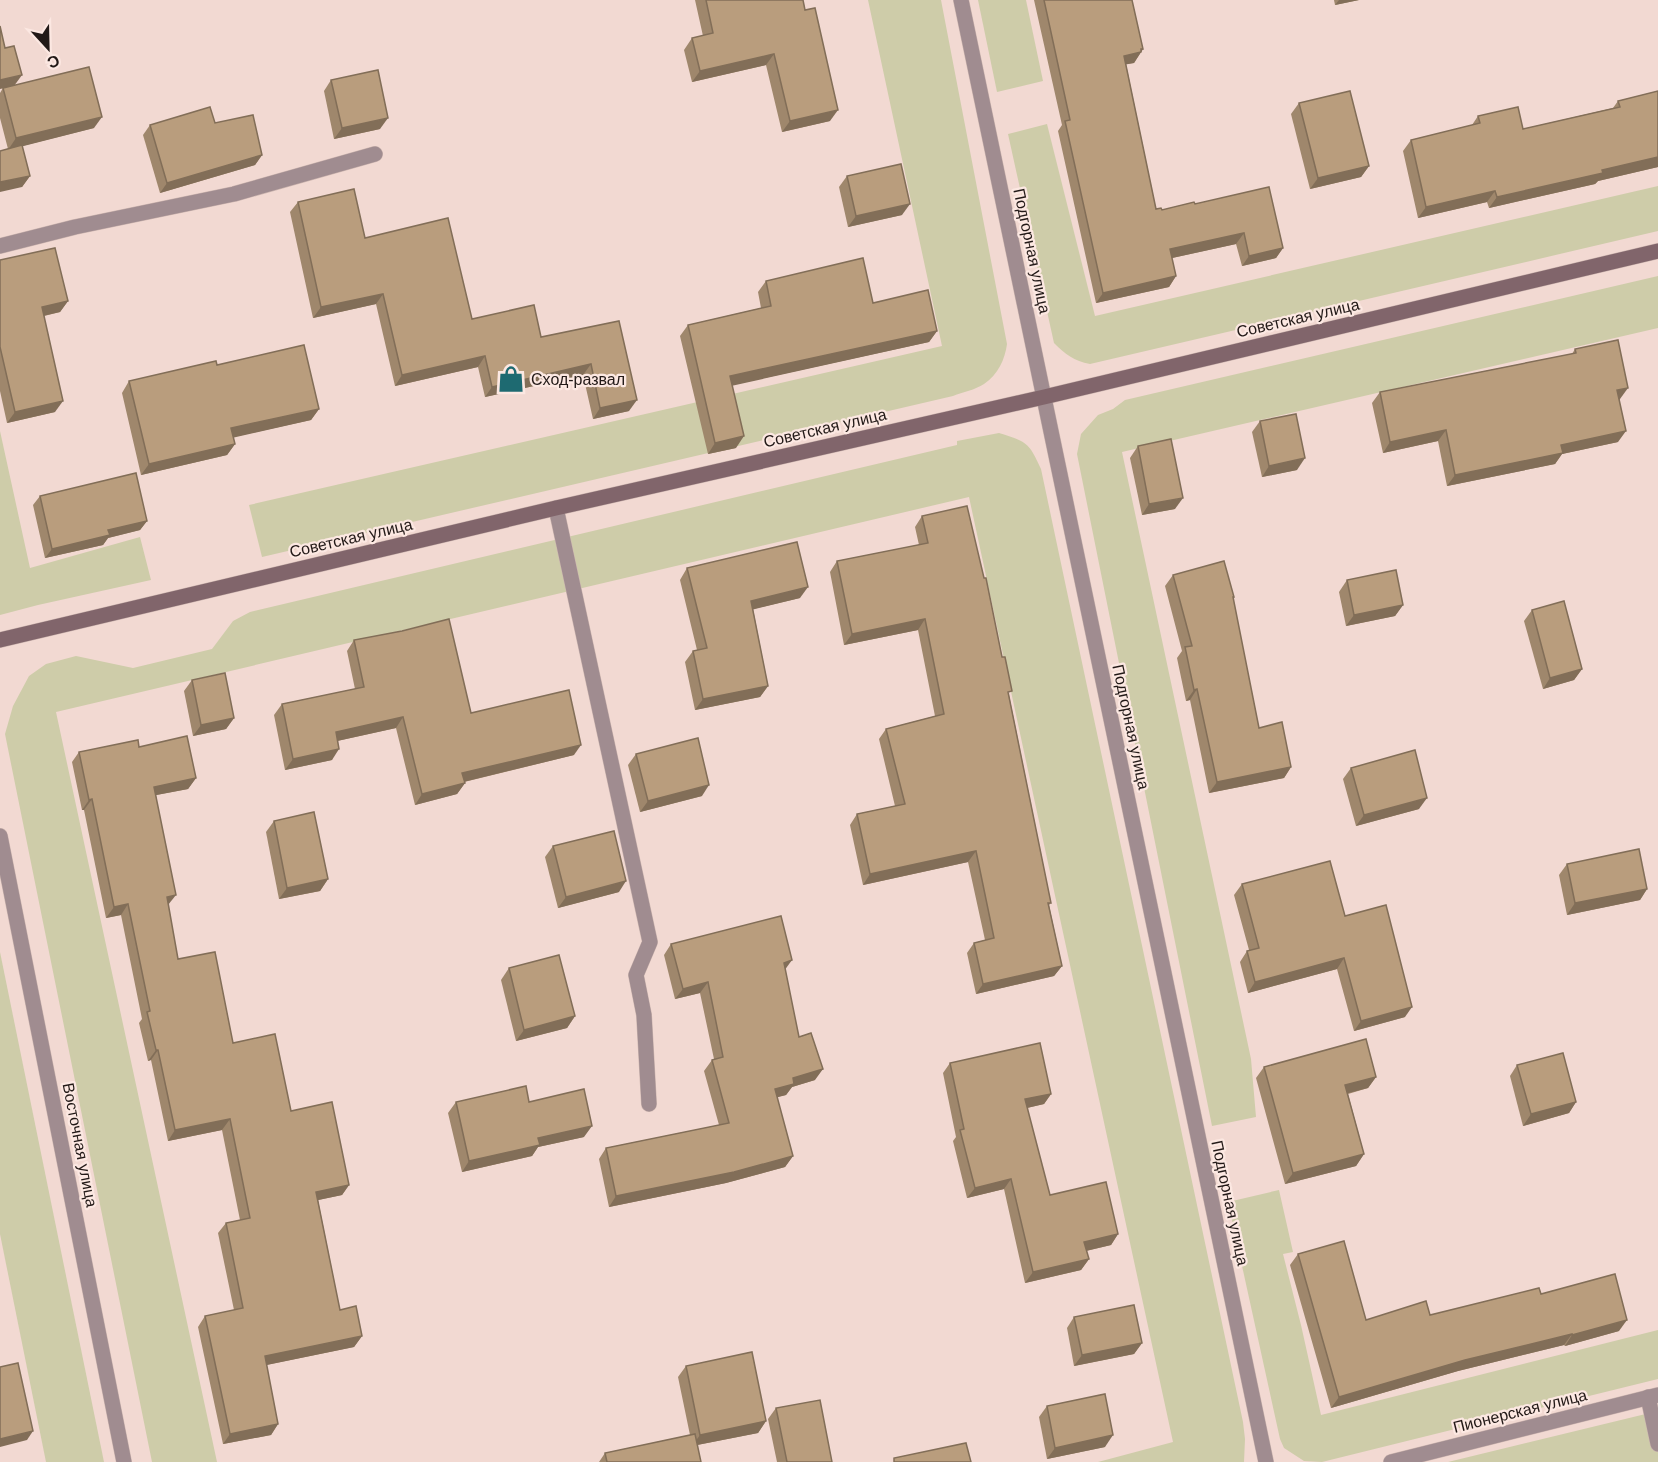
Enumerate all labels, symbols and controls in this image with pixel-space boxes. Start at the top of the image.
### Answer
north arrow [18,18,78,78]
text: С [44,51,62,72]
street label: Подгорная улица [1010,187,1054,315]
street label: Советская улица [1235,296,1361,340]
shop icon: Сход-развал [496,364,526,394]
place label: Сход-развал [531,371,625,388]
street label: Советская улица [762,406,888,450]
street label: Советская улица [288,516,414,560]
street label: Подгорная улица [1109,663,1153,791]
street label: Восточная улица [60,1081,100,1209]
street label: Подгорная улица [1208,1139,1252,1267]
street label: Пионерская улица [1451,1386,1589,1436]

